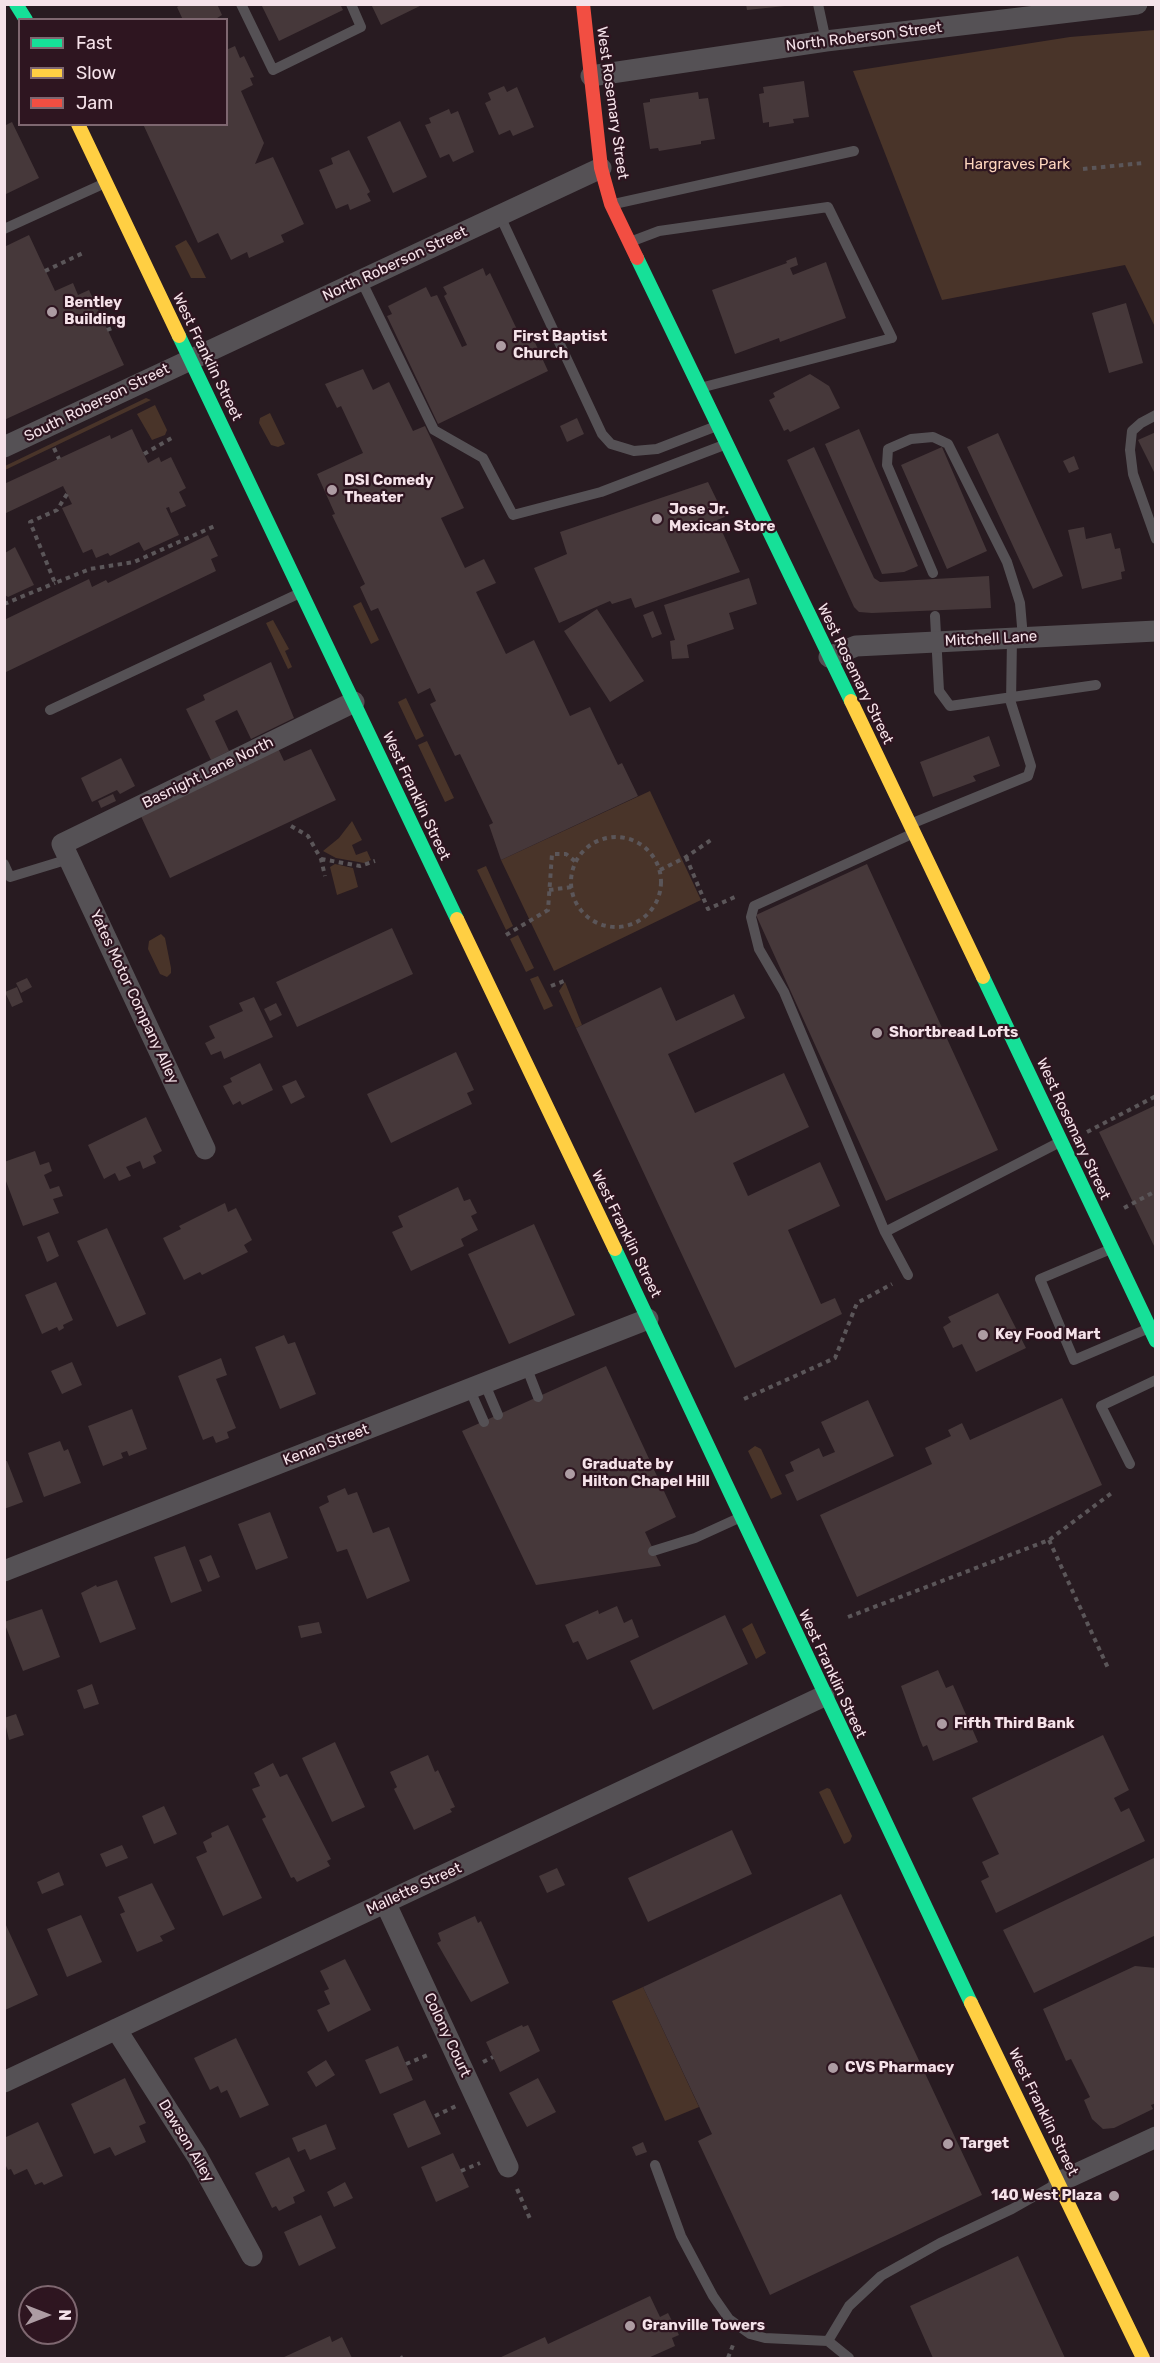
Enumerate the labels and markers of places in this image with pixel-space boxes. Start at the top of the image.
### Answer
place label: Bentley Building [64,294,126,329]
marker: Bentley Building [45,305,59,319]
place label: First Baptist Church [513,328,607,363]
marker: First Baptist Church [494,339,508,353]
place label: DSI Comedy Theater [344,472,434,507]
marker: DSI Comedy Theater [325,483,339,497]
place label: Jose Jr. Mexican Store [669,501,775,536]
marker: Jose Jr. Mexican Store [650,512,664,526]
place label: Shortbread Lofts [889,1024,1018,1042]
marker: Shortbread Lofts [870,1026,884,1040]
place label: Key Food Mart [995,1326,1100,1344]
marker: Key Food Mart [976,1328,990,1342]
place label: Graduate by Hilton Chapel Hill [582,1456,710,1491]
marker: Graduate by Hilton Chapel Hill [563,1467,577,1481]
place label: Fifth Third Bank [954,1715,1075,1733]
marker: Fifth Third Bank [935,1717,949,1731]
place label: CVS Pharmacy [845,2059,954,2077]
marker: CVS Pharmacy [826,2061,840,2075]
place label: Target [960,2135,1009,2153]
marker: Target [941,2137,955,2151]
place label: 140 West Plaza [991,2187,1102,2205]
marker: 140 West Plaza [1107,2189,1121,2203]
place label: Granville Towers [642,2317,765,2335]
marker: Granville Towers [623,2319,637,2333]

